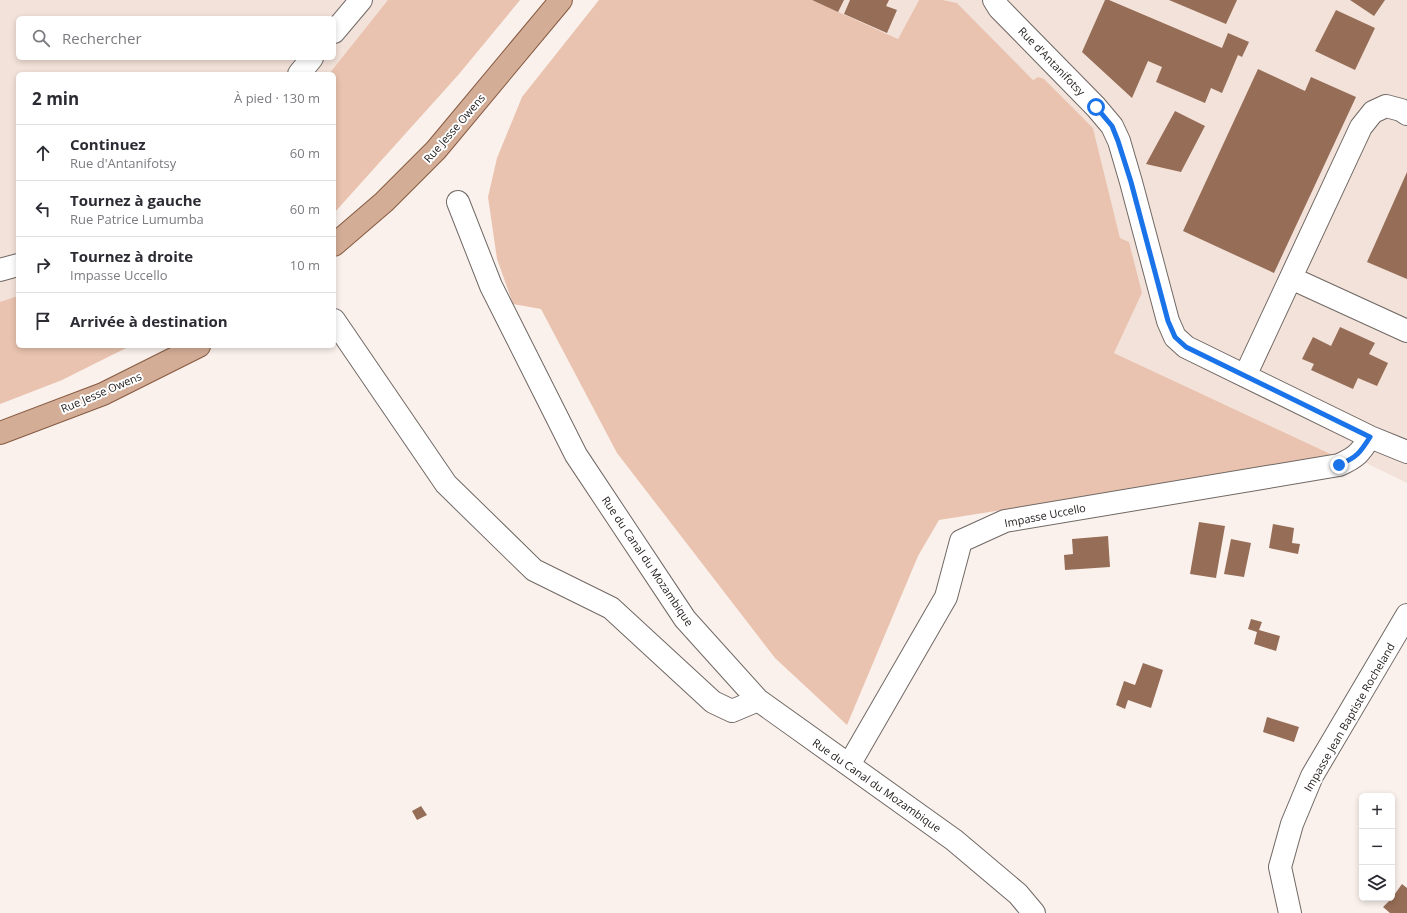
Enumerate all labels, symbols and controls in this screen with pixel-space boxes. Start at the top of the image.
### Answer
search box [16,16,336,60]
street label: Rue d'Antanifotsy [1015,23,1089,99]
icon: search [30,27,52,49]
text: Rechercher [62,28,142,48]
text: 2 min [32,87,79,110]
text: À pied · 130 m [234,89,320,107]
street label: Rue Jesse Owens [420,90,488,166]
route start [1087,98,1105,116]
text: Continuez [70,134,146,154]
icon: ahead [32,142,54,164]
text: 60 m [290,144,320,162]
text: Rue d'Antanifotsy [70,154,176,172]
text: Tournez à gauche [70,190,201,210]
icon: left [32,198,54,220]
text: 60 m [290,200,320,218]
text: Rue Patrice Lumumba [70,210,204,228]
text: Tournez à droite [70,246,193,266]
icon: right [32,254,54,276]
text: 10 m [290,256,320,274]
text: Impasse Uccello [70,266,168,284]
icon: arrive [32,310,54,332]
text: Arrivée à destination [70,311,228,331]
street label: Rue Jesse Owens [58,368,144,416]
route end [1330,456,1348,474]
street label: Rue du Canal du Mozambique [599,493,697,629]
street label: Impasse Uccello [1003,500,1087,530]
street label: Impasse Jean Baptiste Rocheland [1300,640,1398,794]
street label: Rue du Canal du Mozambique [810,735,944,835]
map controls [1359,793,1395,901]
button: + [1359,793,1395,829]
button: − [1359,829,1395,865]
button: layers [1359,865,1395,901]

